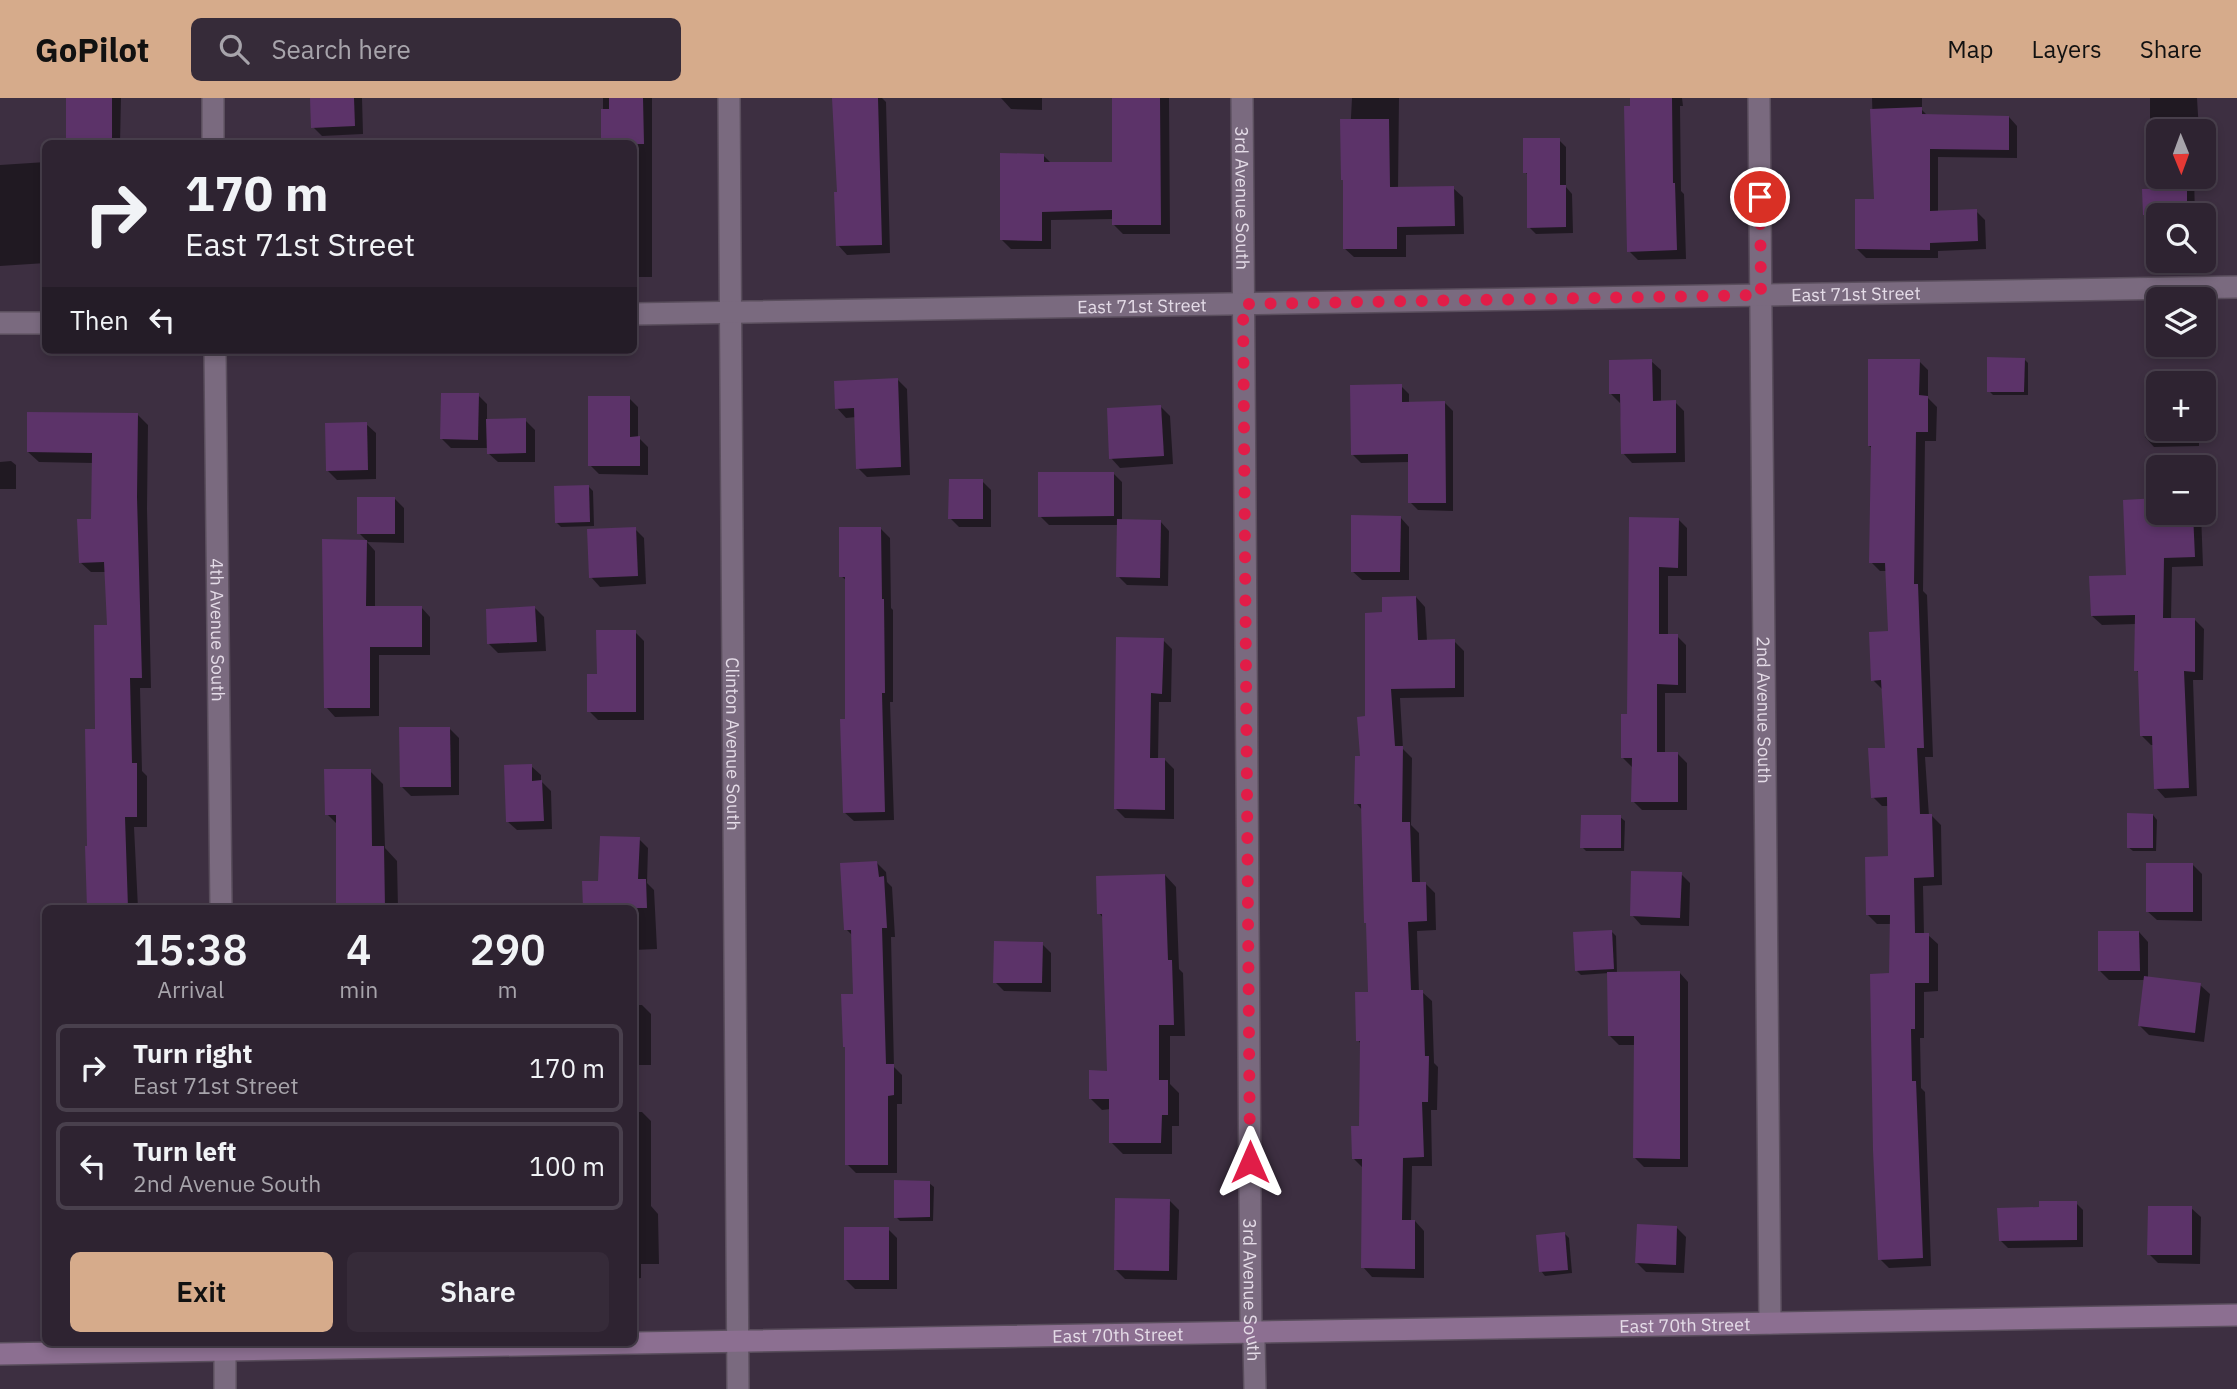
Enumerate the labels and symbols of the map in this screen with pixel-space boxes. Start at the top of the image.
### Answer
north arrow [2146,119,2216,189]
street label: 3rd Avenue South [1231,126,1255,270]
pin [1730,167,1790,227]
street label: East 71st Street [1791,281,1921,306]
street label: East 71st Street [1077,293,1207,318]
street label: 4th Avenue South [206,558,230,702]
street label: 2nd Avenue South [1752,636,1777,784]
street label: Clinton Avenue South [721,657,746,831]
position arrow [1213,1125,1287,1199]
street label: 3rd Avenue South [1239,1218,1266,1362]
street label: East 70th Street [1619,1312,1751,1337]
street label: East 70th Street [1052,1322,1184,1347]

